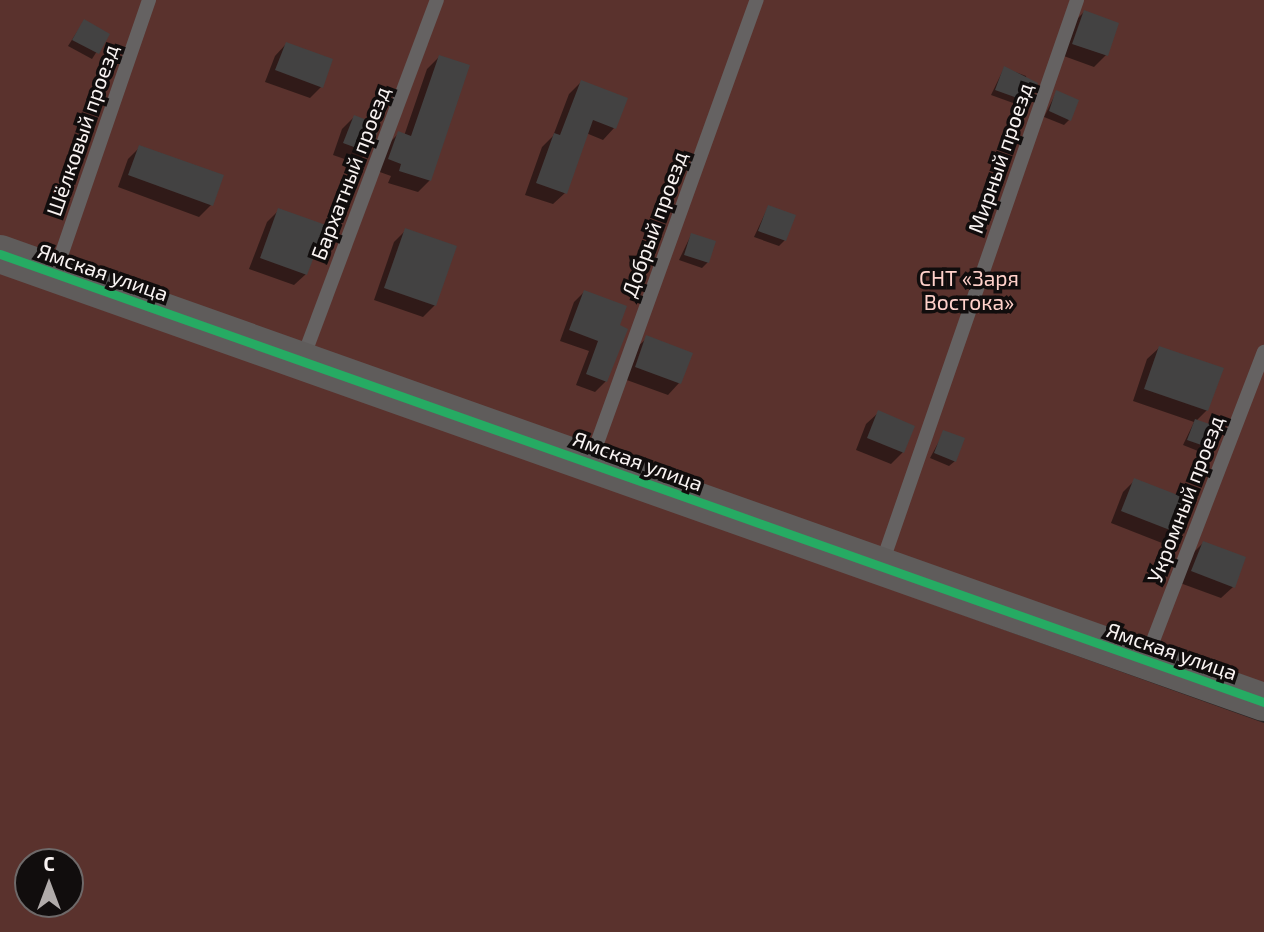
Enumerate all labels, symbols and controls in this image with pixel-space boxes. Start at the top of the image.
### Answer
street label: Шёлковый проезд [41,41,123,219]
street label: Мирный проезд [962,79,1038,237]
street label: Бархатный проезд [305,83,395,263]
street label: Добрый проезд [616,148,692,300]
street label: Ямская улица [34,238,172,306]
park label: СНТ «Заря Востока» [919,265,1019,315]
street label: Укромный проезд [1142,412,1228,586]
street label: Ямская улица [570,426,706,496]
street label: Ямская улица [1103,617,1241,685]
north arrow [14,848,84,918]
text: С [43,852,55,875]

